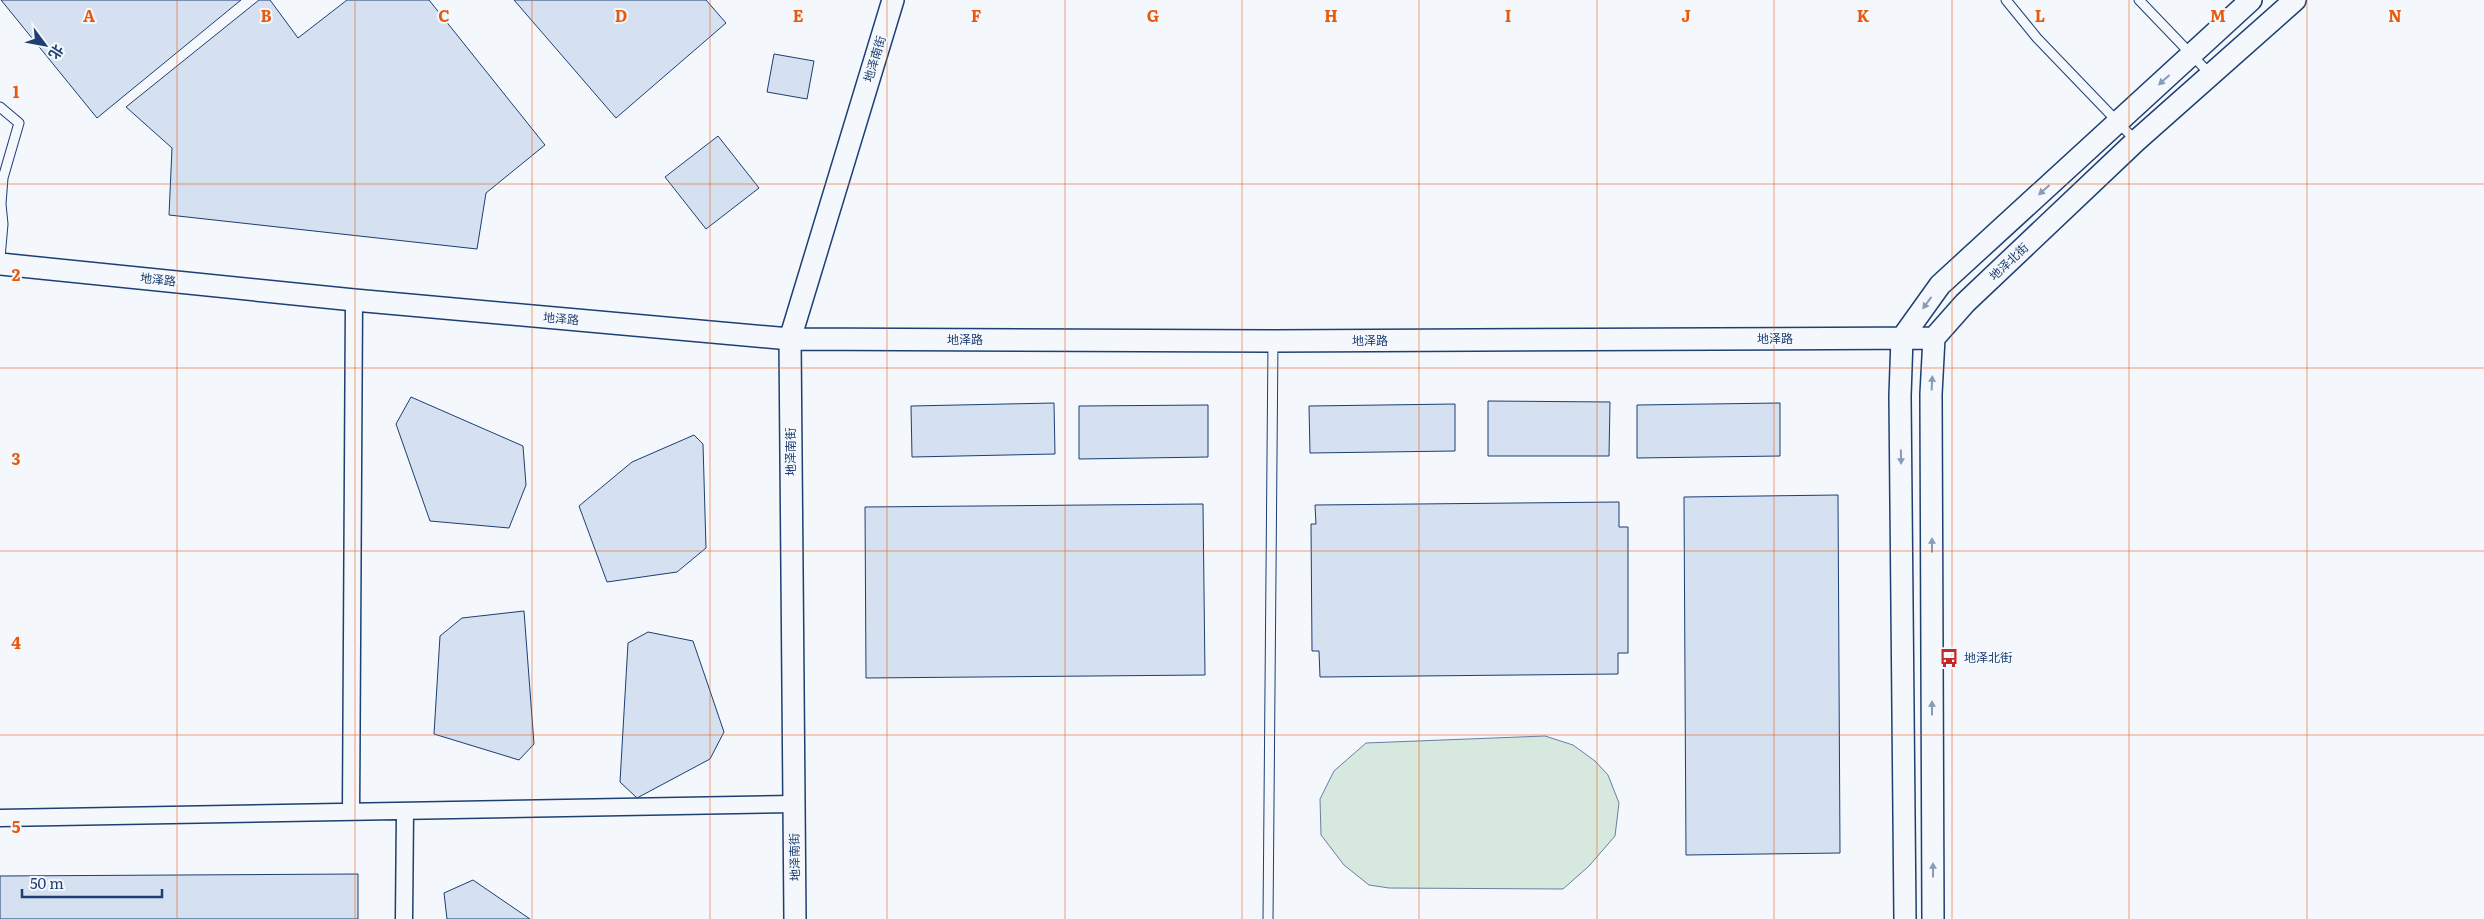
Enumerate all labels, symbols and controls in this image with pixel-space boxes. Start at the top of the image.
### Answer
text: A [83,3,95,27]
text: B [260,3,272,27]
text: C [438,3,450,27]
text: D [615,3,627,27]
text: E [793,3,804,27]
text: F [971,3,981,27]
text: G [1147,3,1159,27]
text: H [1324,3,1338,27]
text: I [1505,3,1511,27]
text: J [1681,3,1691,27]
text: K [1857,3,1870,27]
text: L [2035,3,2045,27]
text: M [2210,3,2226,27]
text: N [2388,3,2402,27]
north arrow [20,20,70,70]
street label: 地泽南街 [858,33,890,84]
text: 北 [45,41,69,64]
one-way arrow [2158,74,2170,86]
text: 1 [13,79,20,103]
one-way arrow [2038,184,2050,196]
street label: 地泽北街 [1985,238,2032,284]
text: 2 [12,262,21,286]
street label: 地泽路 [139,268,177,290]
one-way arrow [1922,296,1932,310]
street label: 地泽路 [542,307,580,329]
street label: 地泽路 [1757,329,1793,347]
street label: 地泽路 [947,330,983,348]
street label: 地泽路 [1352,331,1388,349]
one-way arrow [1928,375,1936,391]
street label: 地泽南街 [781,428,799,476]
text: 3 [12,446,21,470]
one-way arrow [1897,449,1905,465]
one-way arrow [1928,537,1936,553]
text: 4 [11,630,21,654]
bus stop icon: 地泽北街 [1938,647,1960,669]
place label: 地泽北街 [1964,648,2012,666]
one-way arrow [1928,700,1936,716]
text: 5 [12,814,21,838]
street label: 地泽南街 [785,833,803,881]
one-way arrow [1929,862,1937,878]
scale bar [22,866,162,898]
text: 50 m [30,871,64,894]

